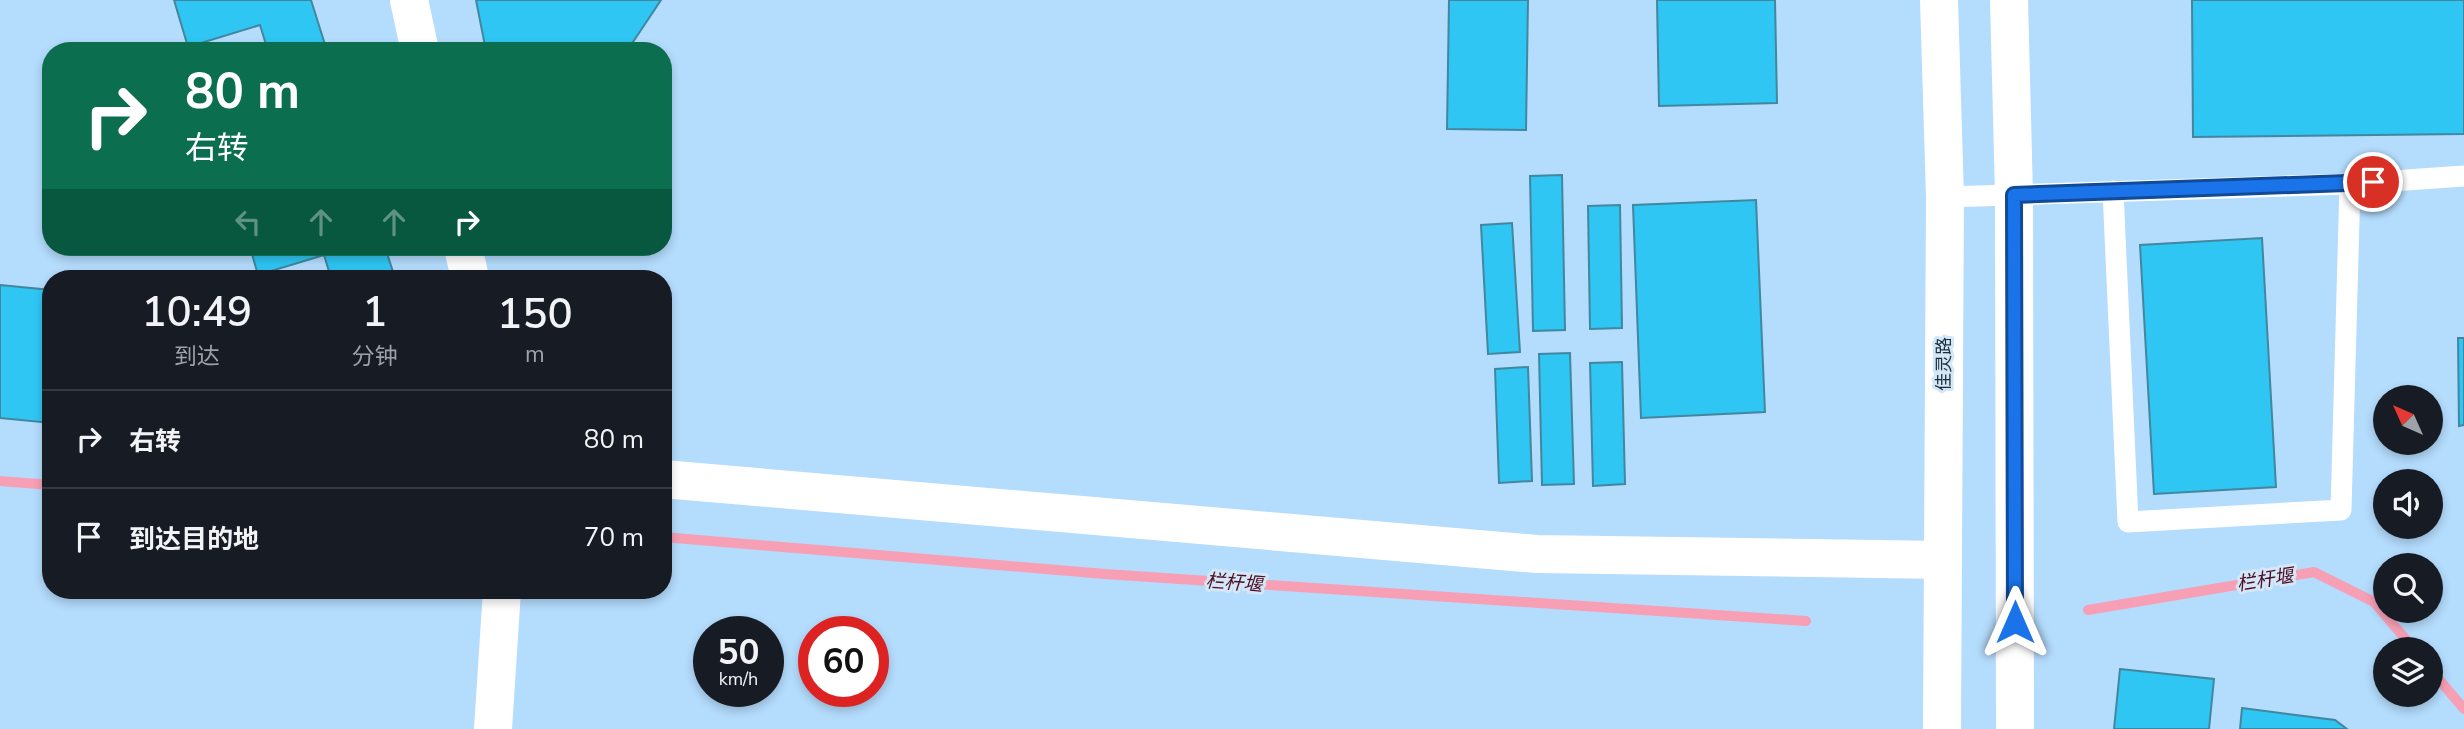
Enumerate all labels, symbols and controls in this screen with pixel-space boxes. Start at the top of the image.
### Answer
text: 80 m [185,58,300,125]
icon: right [70,70,161,161]
text: 右转 [185,127,249,170]
pin [2343,152,2403,212]
icon: arrive [2354,163,2392,201]
icon: left [229,203,267,241]
icon: ahead [302,203,340,241]
icon: ahead [375,203,413,241]
icon: right [448,203,486,241]
text: 10:49 [141,284,252,341]
text: 1 [362,284,387,341]
text: 150 [497,286,573,343]
street label: 佳灵路 [1932,337,1956,391]
text: m [525,339,545,370]
text: 到达 [174,341,220,372]
text: 分钟 [352,341,398,372]
north arrow [2373,385,2443,455]
map controls [2373,385,2443,707]
icon: right [70,420,108,458]
text: 80 m [584,422,644,457]
text: 右转 [129,424,181,459]
button: sound [2373,469,2443,539]
icon: arrive [70,518,108,556]
text: 70 m [584,520,644,555]
text: 到达目的地 [129,522,259,557]
button: search [2373,553,2443,623]
water label: 栏杆堰 [2235,562,2298,597]
water label: 栏杆堰 [1205,568,1266,598]
position arrow [1978,585,2052,659]
speed limit sign: 60 [798,616,889,707]
text: 50 [717,629,760,676]
button: layers [2373,637,2443,707]
text: km/h [719,667,758,691]

